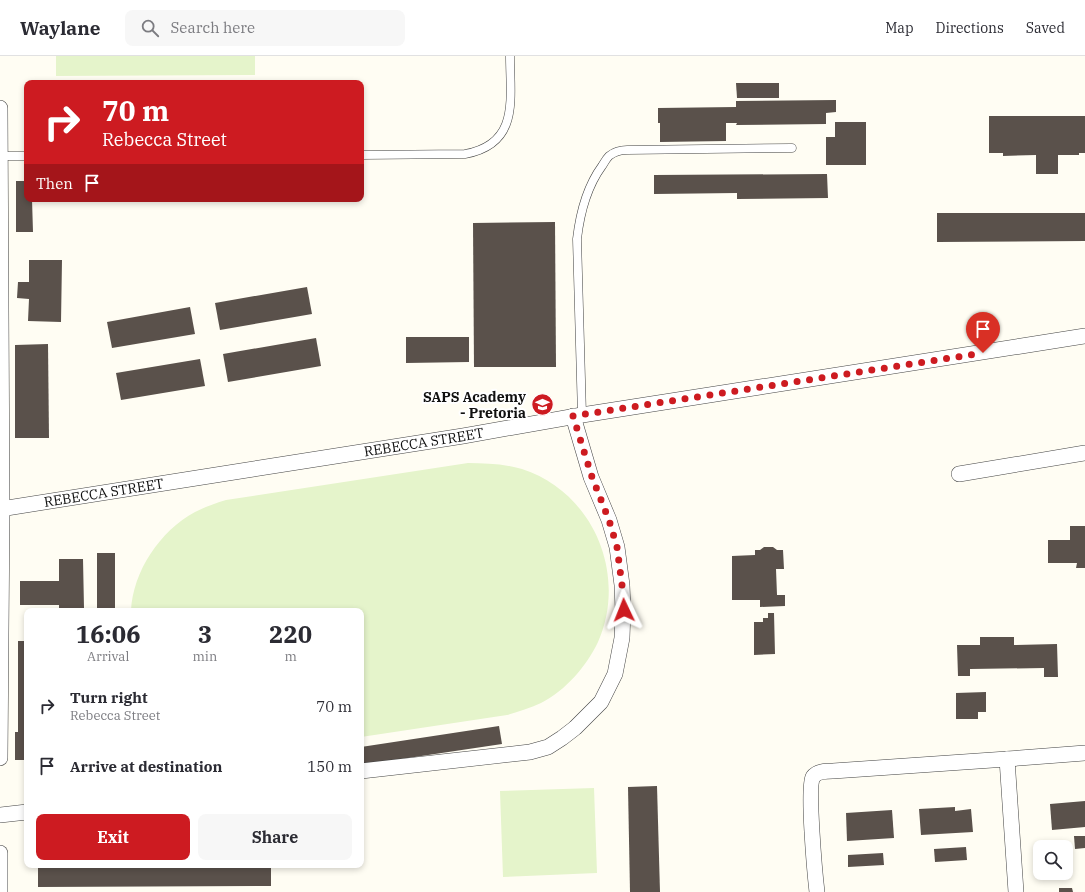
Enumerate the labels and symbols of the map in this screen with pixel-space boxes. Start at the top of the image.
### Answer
pin [966,312,1000,353]
place label: SAPS Academy - Pretoria [423,388,526,422]
school or university icon: SAPS Academy - Pretoria [529,392,555,418]
street label: REBECCA STREET [363,424,485,461]
street label: REBECCA STREET [42,474,165,511]
position arrow [603,589,645,631]

